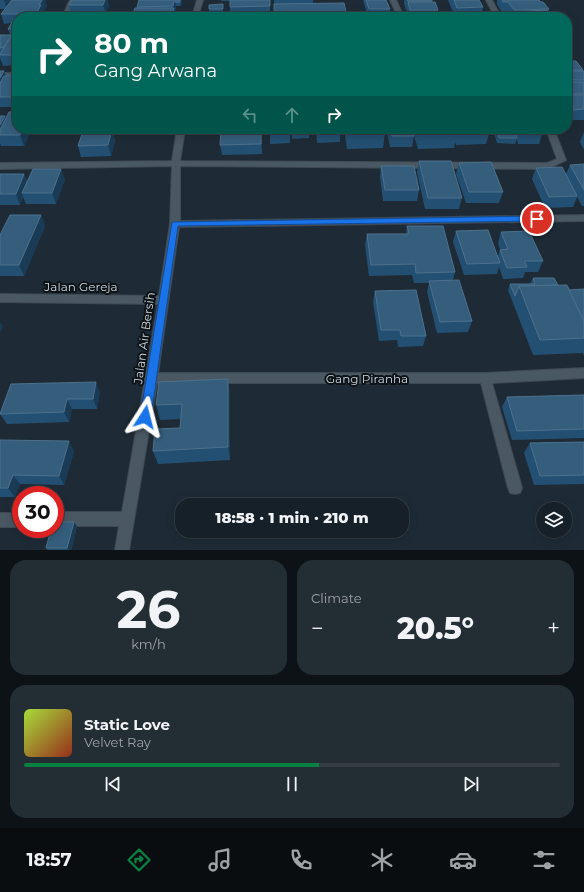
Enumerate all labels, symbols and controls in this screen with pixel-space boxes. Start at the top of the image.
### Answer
text: 80 m [94,26,169,60]
icon: right [28,28,80,80]
text: Gang Arwana [94,60,217,82]
icon: left [239,104,261,126]
icon: ahead [281,104,303,126]
icon: right [323,104,345,126]
pin [520,202,554,236]
icon: arrive [526,208,548,230]
street label: Jalan Gereja [43,279,118,294]
street label: Jalan Air Bersih [130,291,158,386]
street label: Gang Piranha [326,371,408,386]
position arrow [124,396,166,438]
speed limit sign: 30 [12,486,64,538]
map controls [536,502,572,538]
button: layers [536,502,572,538]
text: 18:58 · 1 min · 210 m [215,508,369,527]
text: 26 [117,578,180,641]
text: Climate [311,590,362,606]
text: 20.5° [397,610,474,647]
text: − [311,615,324,642]
text: + [547,615,560,642]
text: km/h [131,636,166,652]
text: Static Love [84,715,170,734]
text: Velvet Ray [84,734,151,750]
icon: previous [102,773,124,795]
icon: pause [281,773,303,795]
icon: next [460,773,482,795]
icon: directions [125,846,153,874]
icon: music [206,846,234,874]
icon: phone [287,846,315,874]
icon: climate [368,846,396,874]
icon: car [449,846,477,874]
icon: filters [530,846,558,874]
text: 18:57 [26,849,72,871]

